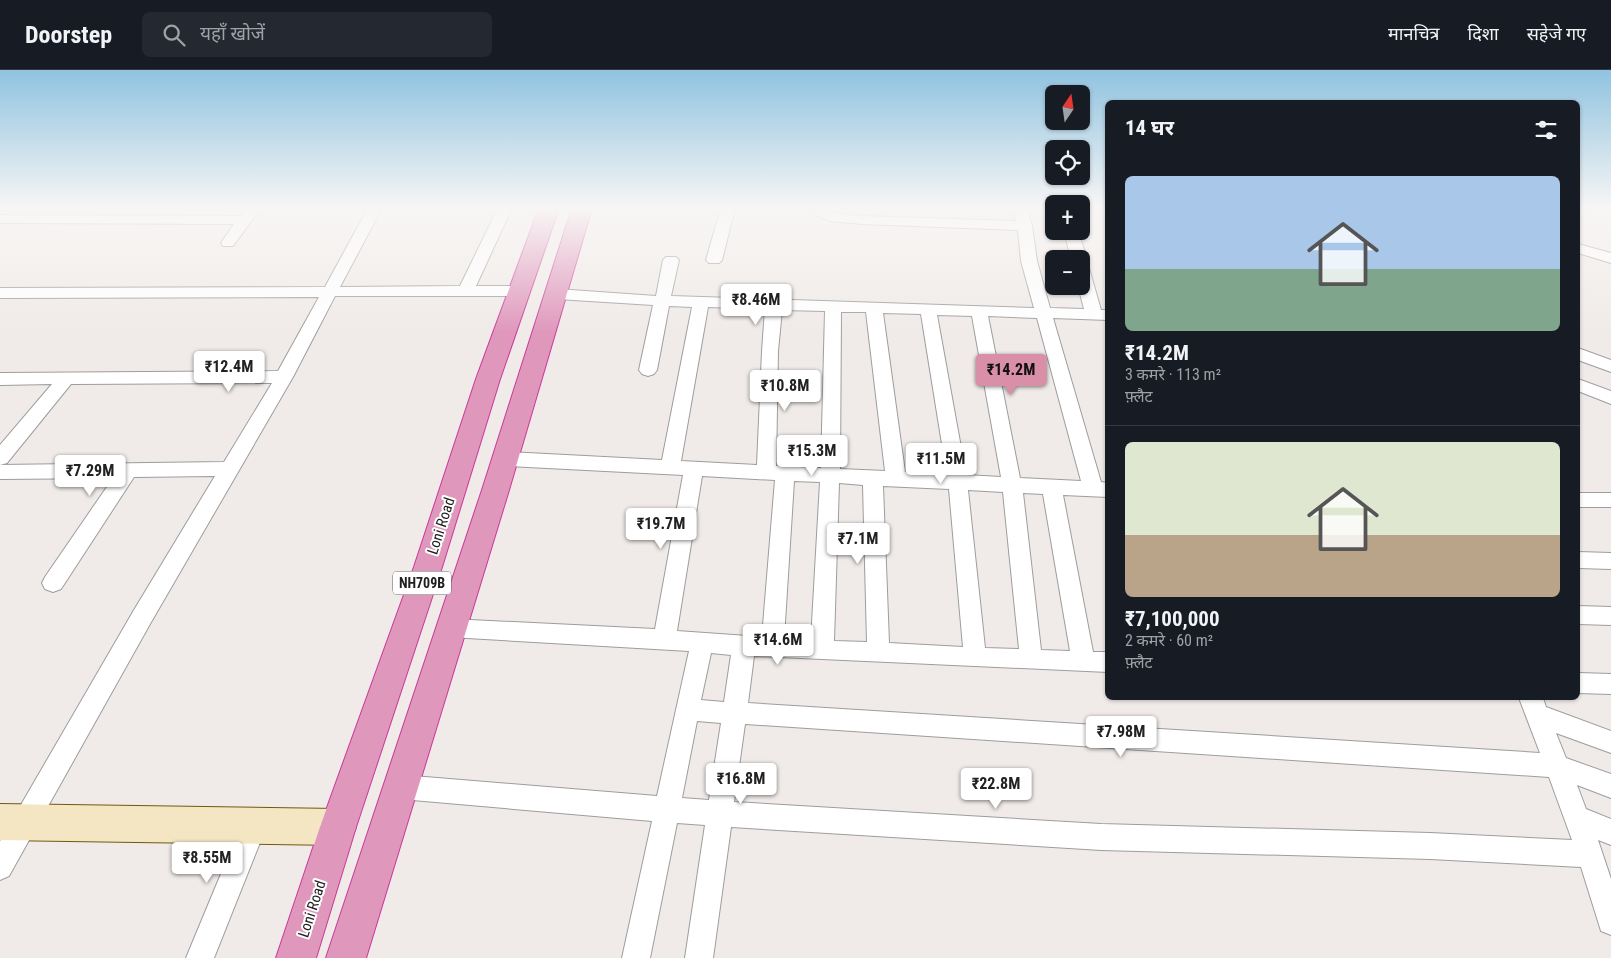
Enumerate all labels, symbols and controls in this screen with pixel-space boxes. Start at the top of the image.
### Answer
search box [142,12,492,57]
text: Doorstep [25,21,112,49]
icon: search [160,21,188,49]
text: यहाँ खोजें [200,22,265,45]
text: मानचित्र [1388,23,1440,44]
text: दिशा [1468,23,1499,44]
text: सहेजे गए [1527,23,1586,44]
north arrow [1045,85,1090,130]
map controls [1045,85,1090,295]
text: 14 घर [1125,116,1174,140]
icon: filters [1532,116,1560,144]
button: locate [1045,140,1090,185]
button: + [1045,195,1090,240]
icon: home [1298,209,1388,299]
button: − [1045,250,1090,295]
pin: ₹8.46M [715,284,797,326]
text: ₹8.46M [732,290,780,309]
text: ₹14.2M [1125,341,1189,365]
pin: ₹12.4M [188,350,270,393]
pin: ₹14.2M [970,354,1052,396]
text: ₹12.4M [205,357,253,376]
text: ₹14.2M [987,360,1035,379]
text: 3 कमरे · 113 m² [1125,365,1221,384]
pin: ₹10.8M [744,370,826,412]
text: ₹10.8M [761,376,809,395]
text: फ़्लैट [1125,387,1153,406]
pin: ₹15.3M [771,434,853,477]
text: ₹15.3M [788,441,836,460]
pin: ₹11.5M [900,442,982,485]
text: ₹11.5M [917,449,965,468]
pin: ₹7.29M [49,454,131,497]
text: ₹7.29M [66,461,114,480]
icon: home [1298,474,1388,564]
street label: Loni Road [423,495,459,557]
pin: ₹19.7M [620,508,702,550]
text: ₹19.7M [637,514,685,533]
pin: ₹7.1M [823,522,893,565]
text: ₹7.1M [838,529,878,548]
road number: NH709B [393,572,451,594]
text: ₹7,100,000 [1125,607,1220,631]
pin: ₹14.6M [737,624,819,666]
text: ₹14.6M [754,630,802,649]
text: 2 कमरे · 60 m² [1125,631,1213,650]
text: फ़्लैट [1125,653,1153,672]
pin: ₹7.98M [1080,716,1162,758]
text: ₹7.98M [1097,722,1145,741]
pin: ₹16.8M [700,762,782,805]
pin: ₹22.8M [955,768,1037,810]
text: ₹16.8M [717,769,765,788]
text: ₹22.8M [972,774,1020,793]
pin: ₹8.55M [166,842,248,884]
text: ₹8.55M [183,848,231,867]
street label: Loni Road [294,878,330,940]

